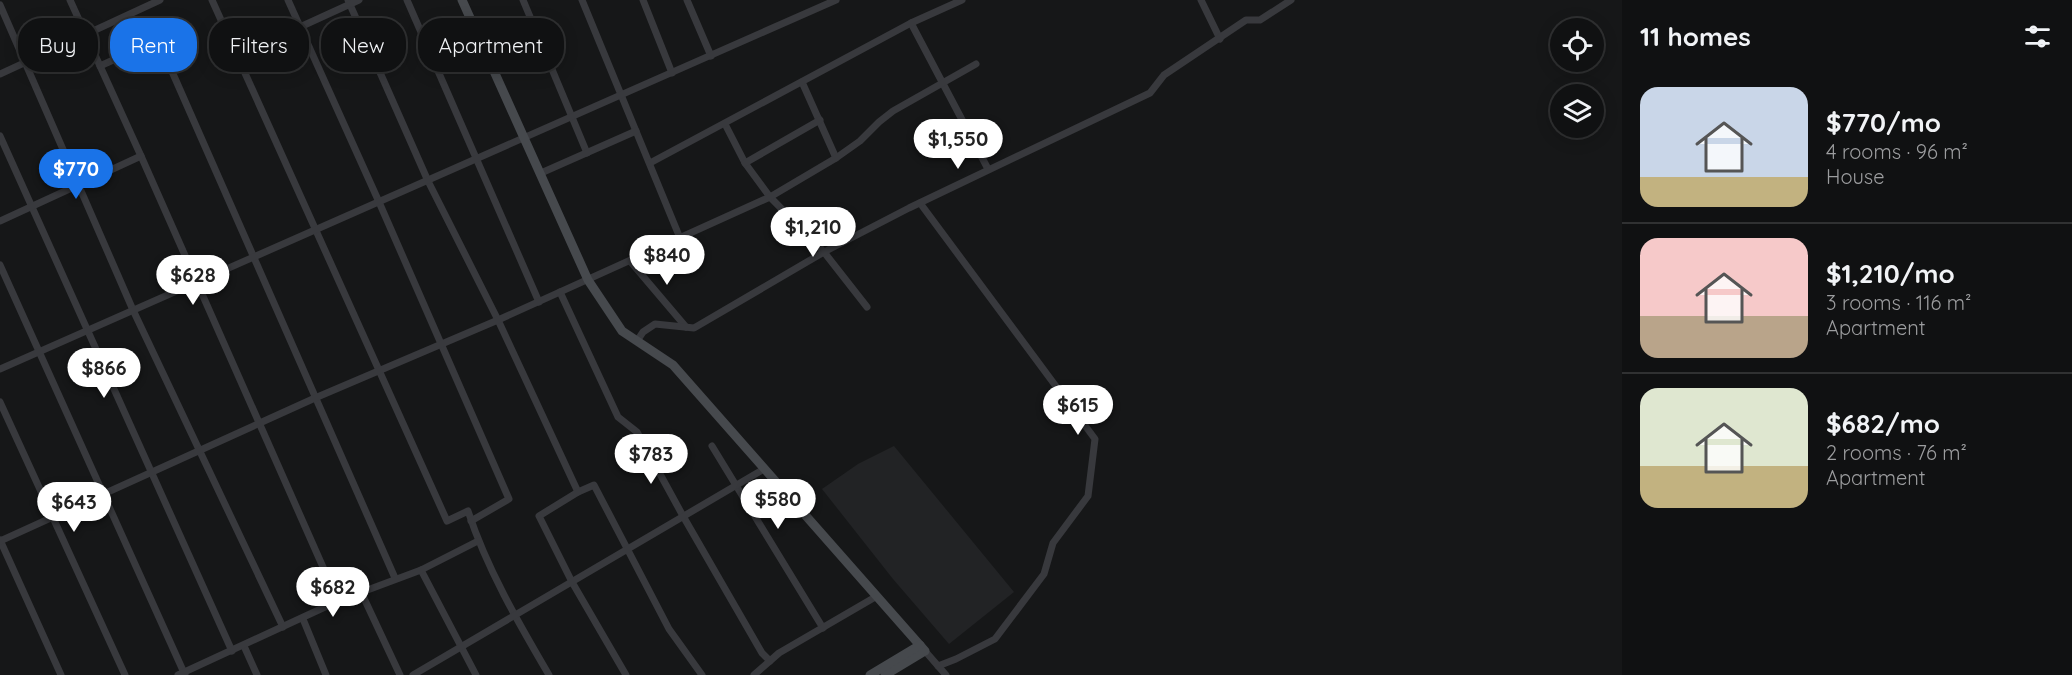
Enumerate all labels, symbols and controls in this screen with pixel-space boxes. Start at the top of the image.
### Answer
chip: Buy [18,18,98,72]
chip: Rent [110,18,197,72]
chip: Filters [209,18,309,72]
chip: New [321,18,406,72]
chip: Apartment [418,18,564,72]
map controls [1550,18,1604,138]
button: locate [1550,18,1604,72]
text: 11 homes [1640,20,1751,53]
icon: filters [2021,20,2054,53]
button: layers [1550,84,1604,138]
text: $770/mo [1826,106,1941,139]
icon: home [1688,111,1760,183]
pin: $1,550 [909,119,1007,170]
text: $1,550 [928,126,988,151]
text: 4 rooms · 96 m² [1826,139,1968,164]
pin: $770 [40,149,112,200]
text: $770 [53,156,99,181]
text: House [1826,164,1885,189]
pin: $1,210 [764,207,862,258]
text: $1,210 [785,214,841,239]
pin: $840 [631,235,703,286]
text: $840 [644,242,690,267]
pin: $628 [157,255,229,306]
text: $1,210/mo [1826,257,1955,290]
text: $628 [170,262,216,287]
icon: home [1688,262,1760,334]
text: 3 rooms · 116 m² [1826,290,1971,315]
text: Apartment [1826,315,1926,340]
pin: $866 [68,348,140,399]
text: $866 [81,355,127,380]
pin: $615 [1042,385,1114,436]
text: $615 [1057,392,1099,417]
text: $682/mo [1826,407,1940,440]
icon: home [1688,412,1760,484]
pin: $783 [615,434,687,485]
text: 2 rooms · 76 m² [1826,440,1967,465]
text: $783 [629,441,673,466]
text: Apartment [1826,465,1926,490]
pin: $580 [742,479,814,530]
pin: $643 [38,482,110,533]
text: $580 [755,486,801,511]
text: $643 [51,489,97,514]
pin: $682 [297,567,369,618]
text: $682 [310,574,356,599]

